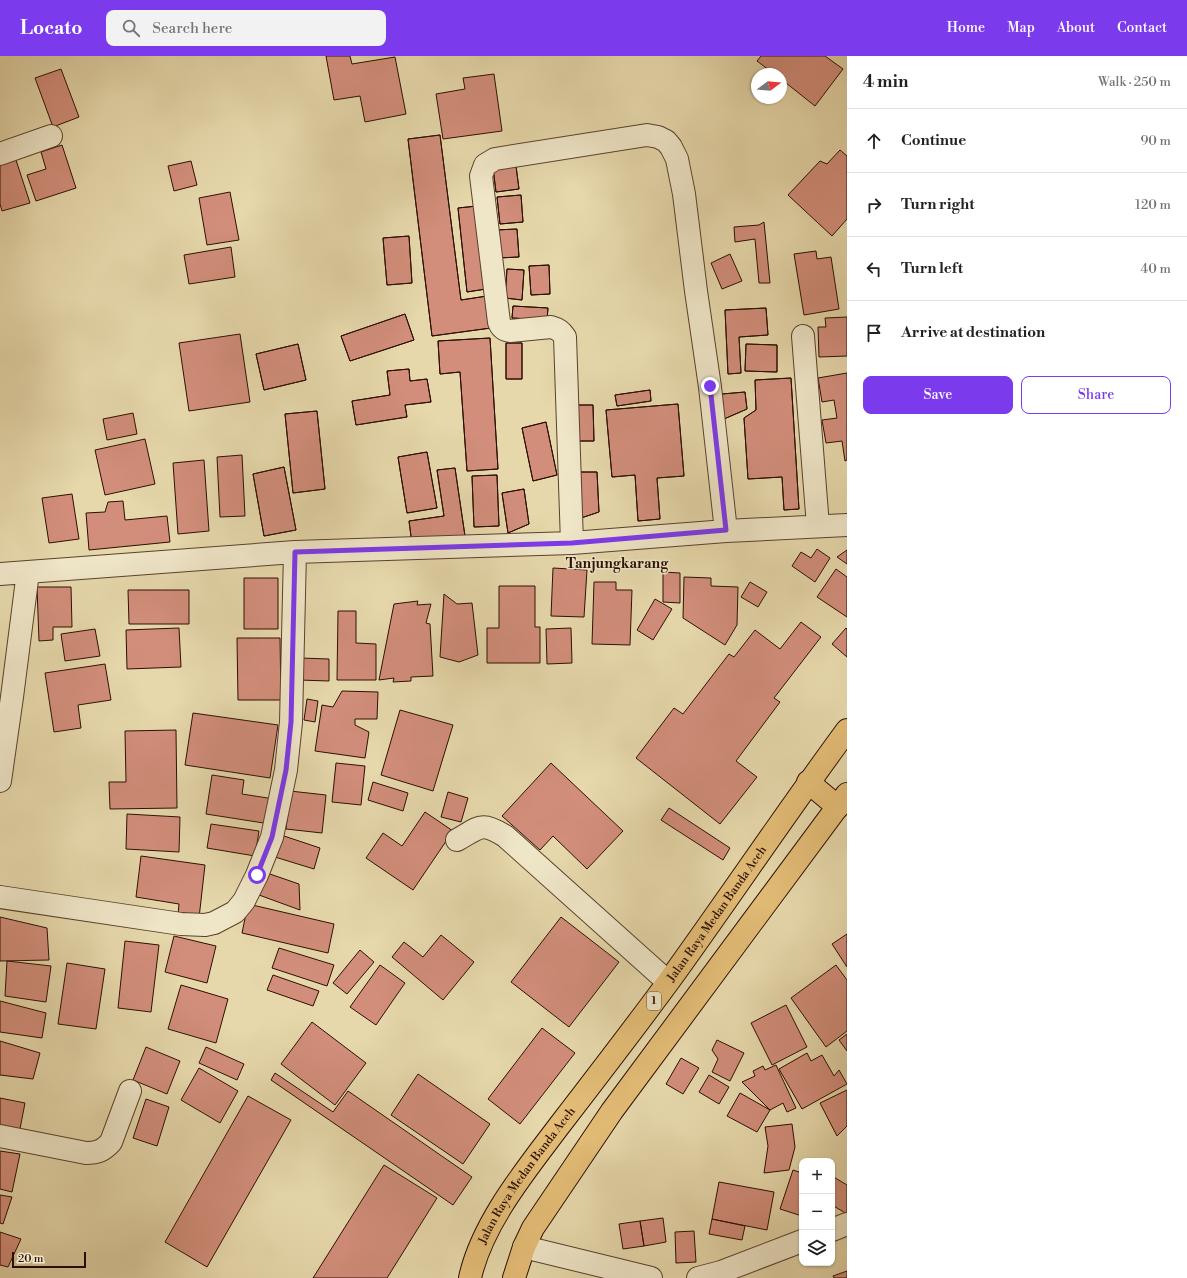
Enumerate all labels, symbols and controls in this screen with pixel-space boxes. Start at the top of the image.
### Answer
search box [106,10,386,46]
text: Locato [20,16,82,40]
icon: search [120,17,142,39]
text: Search here [152,19,232,38]
text: Home [947,19,985,37]
text: Map [1007,19,1035,37]
text: About [1057,19,1095,37]
text: Contact [1117,19,1167,37]
north arrow [751,68,787,104]
text: 4 min [863,71,908,93]
text: Walk · 250 m [1098,74,1171,90]
icon: ahead [863,130,885,152]
text: Continue [901,131,966,150]
text: 90 m [1140,133,1171,149]
icon: right [863,194,885,216]
text: Turn right [901,195,975,214]
text: 120 m [1135,197,1171,213]
icon: left [863,258,885,280]
text: Turn left [901,259,963,278]
text: 40 m [1141,261,1171,277]
icon: arrive [863,322,885,344]
text: Arrive at destination [901,323,1045,342]
button: Save [863,376,1013,414]
button: Share [1021,376,1171,414]
route end [701,377,719,395]
district label: Tanjungkarang [566,555,669,573]
street label: Jalan Raya Medan Banda Aceh [663,843,770,985]
route start [248,866,266,884]
road number: 1 [647,992,661,1010]
street label: Jalan Raya Medan Banda Aceh [474,1104,578,1247]
map controls [799,1158,835,1266]
button: + [799,1158,835,1194]
button: − [799,1194,835,1230]
button: layers [799,1230,835,1266]
scale bar [12,1250,86,1269]
text: 20 m [18,1252,43,1266]

